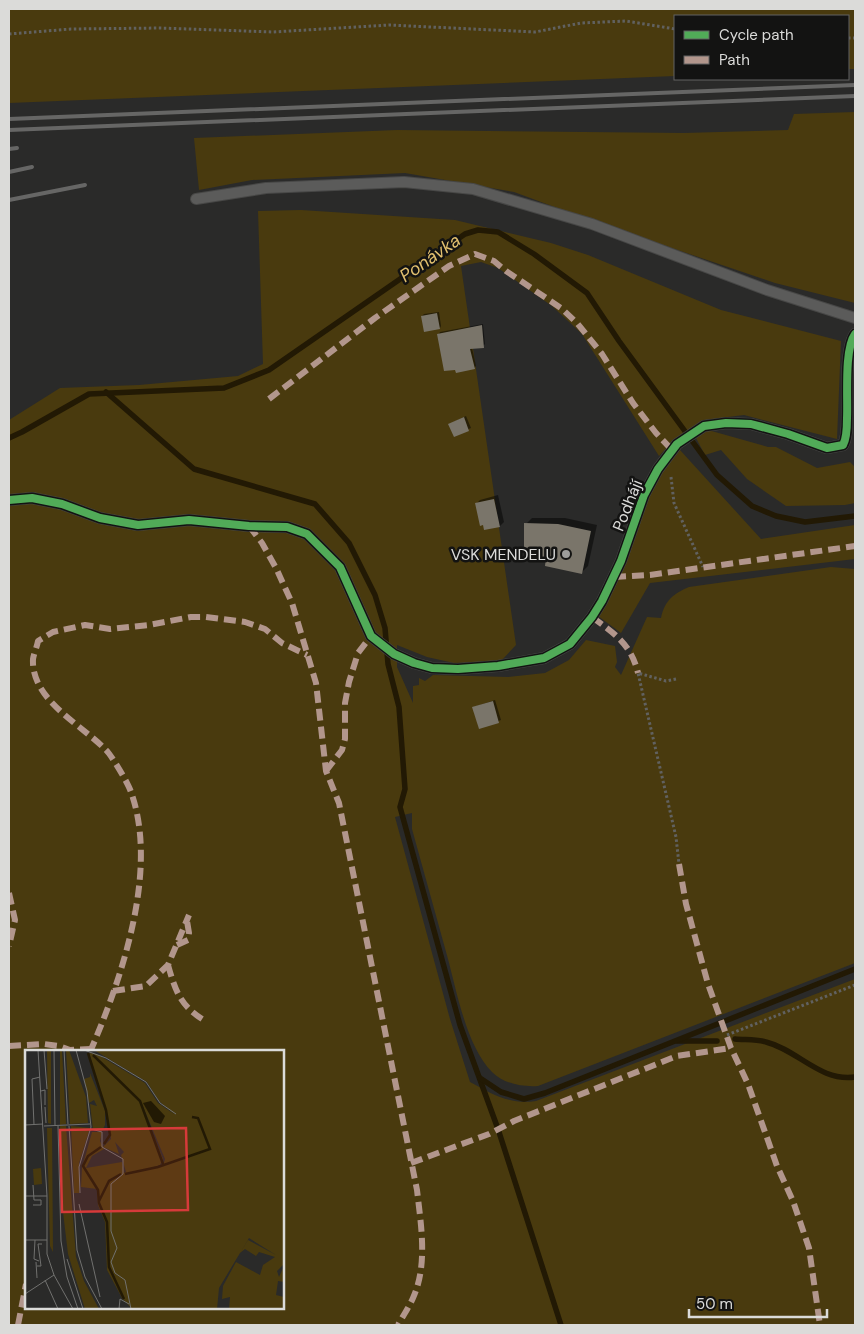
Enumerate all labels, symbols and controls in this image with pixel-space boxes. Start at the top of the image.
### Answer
legend [674,15,849,80]
text: Cycle path [719,25,794,45]
text: Path [719,50,750,70]
water label: Ponávka [395,228,465,288]
street label: Podhájí [608,476,647,534]
place label: VSK MENDELU [451,544,556,565]
marker: VSK MENDELU [560,548,572,560]
inset map [25,1050,284,1309]
scale bar [689,1286,826,1318]
text: 50 m [696,1294,733,1314]

